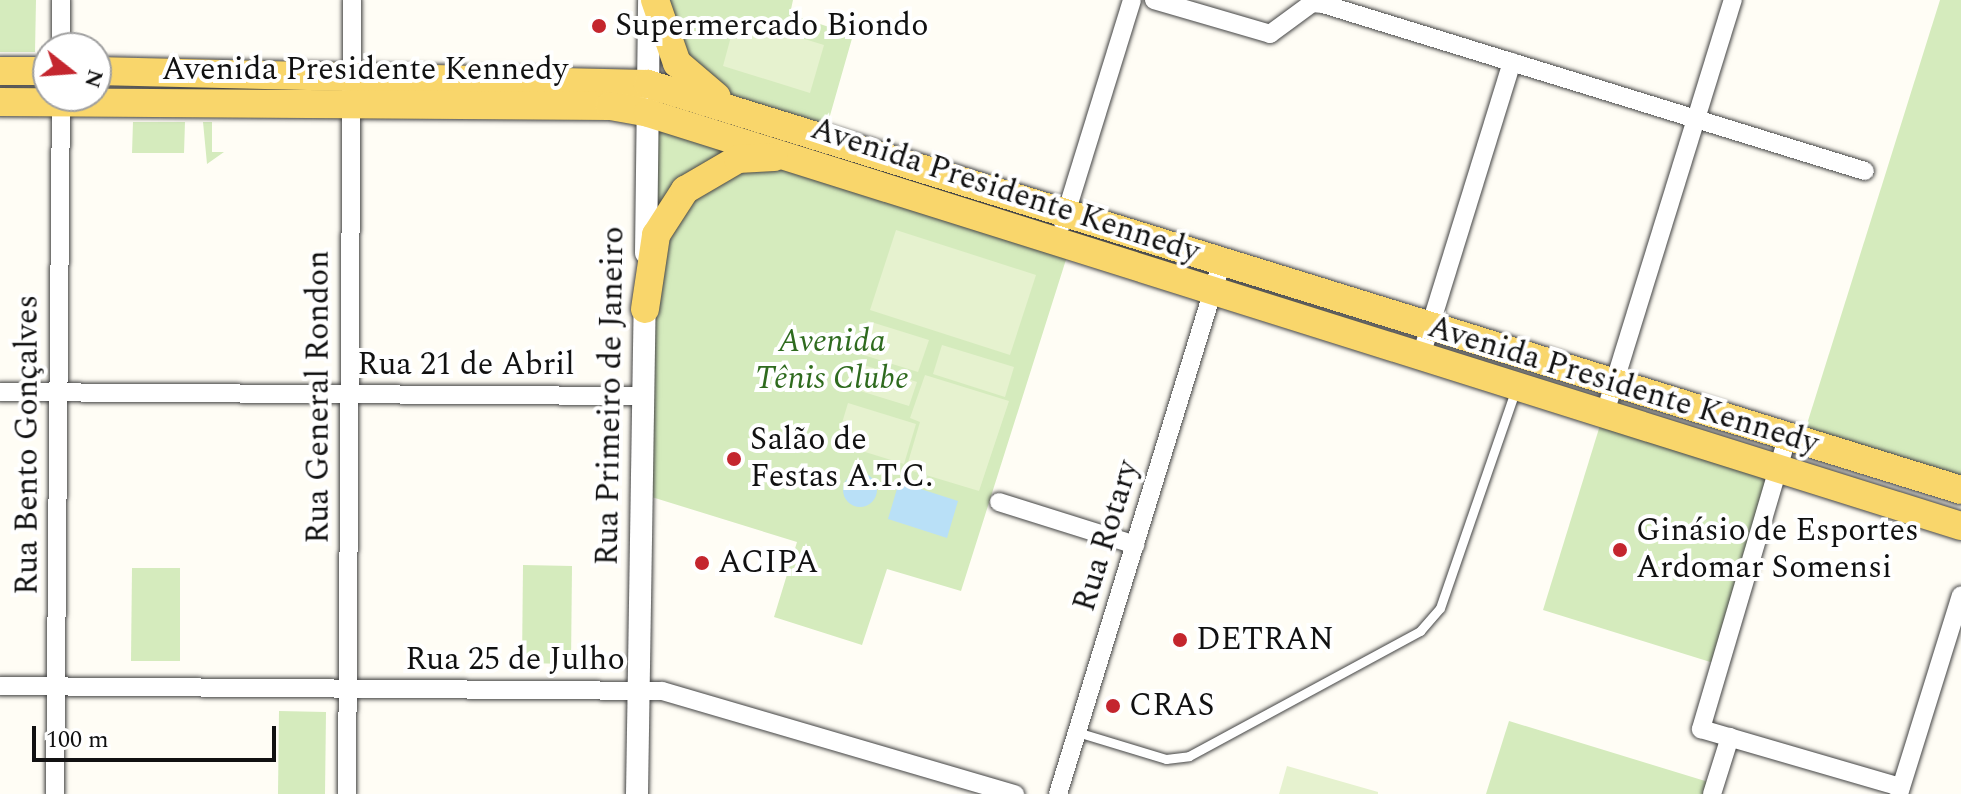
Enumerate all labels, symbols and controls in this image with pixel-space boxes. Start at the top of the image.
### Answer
place label: Supermercado Biondo [615,7,928,45]
marker: Supermercado Biondo [590,17,608,35]
north arrow [32,32,112,112]
street label: Avenida Presidente Kennedy [162,51,568,89]
text: N [75,65,112,92]
street label: Avenida Presidente Kennedy [806,110,1204,272]
street label: Rua Primeiro de Janeiro [589,226,633,566]
street label: Rua General Rondon [300,250,338,544]
street label: Rua Bento Gonçalves [9,295,47,595]
street label: Avenida Presidente Kennedy [1423,308,1823,464]
park label: Avenida Tênis Clube [755,324,909,399]
street label: Rua 21 de Abril [357,346,575,384]
place label: Salão de Festas A.T.C. [750,422,933,497]
marker: Salão de Festas A.T.C. [725,450,743,468]
street label: Rua Rotary [1066,456,1148,616]
place label: Ginásio de Esportes Ardomar Somensi [1636,513,1919,588]
marker: Ginásio de Esportes Ardomar Somensi [1611,541,1629,559]
place label: ACIPA [718,544,819,582]
marker: ACIPA [693,554,711,572]
place label: DETRAN [1196,621,1334,659]
marker: DETRAN [1171,631,1189,649]
street label: Rua 25 de Julho [405,641,625,679]
place label: CRAS [1129,687,1214,725]
marker: CRAS [1104,697,1122,715]
scale bar [36,710,280,760]
text: 100 m [46,722,109,758]

